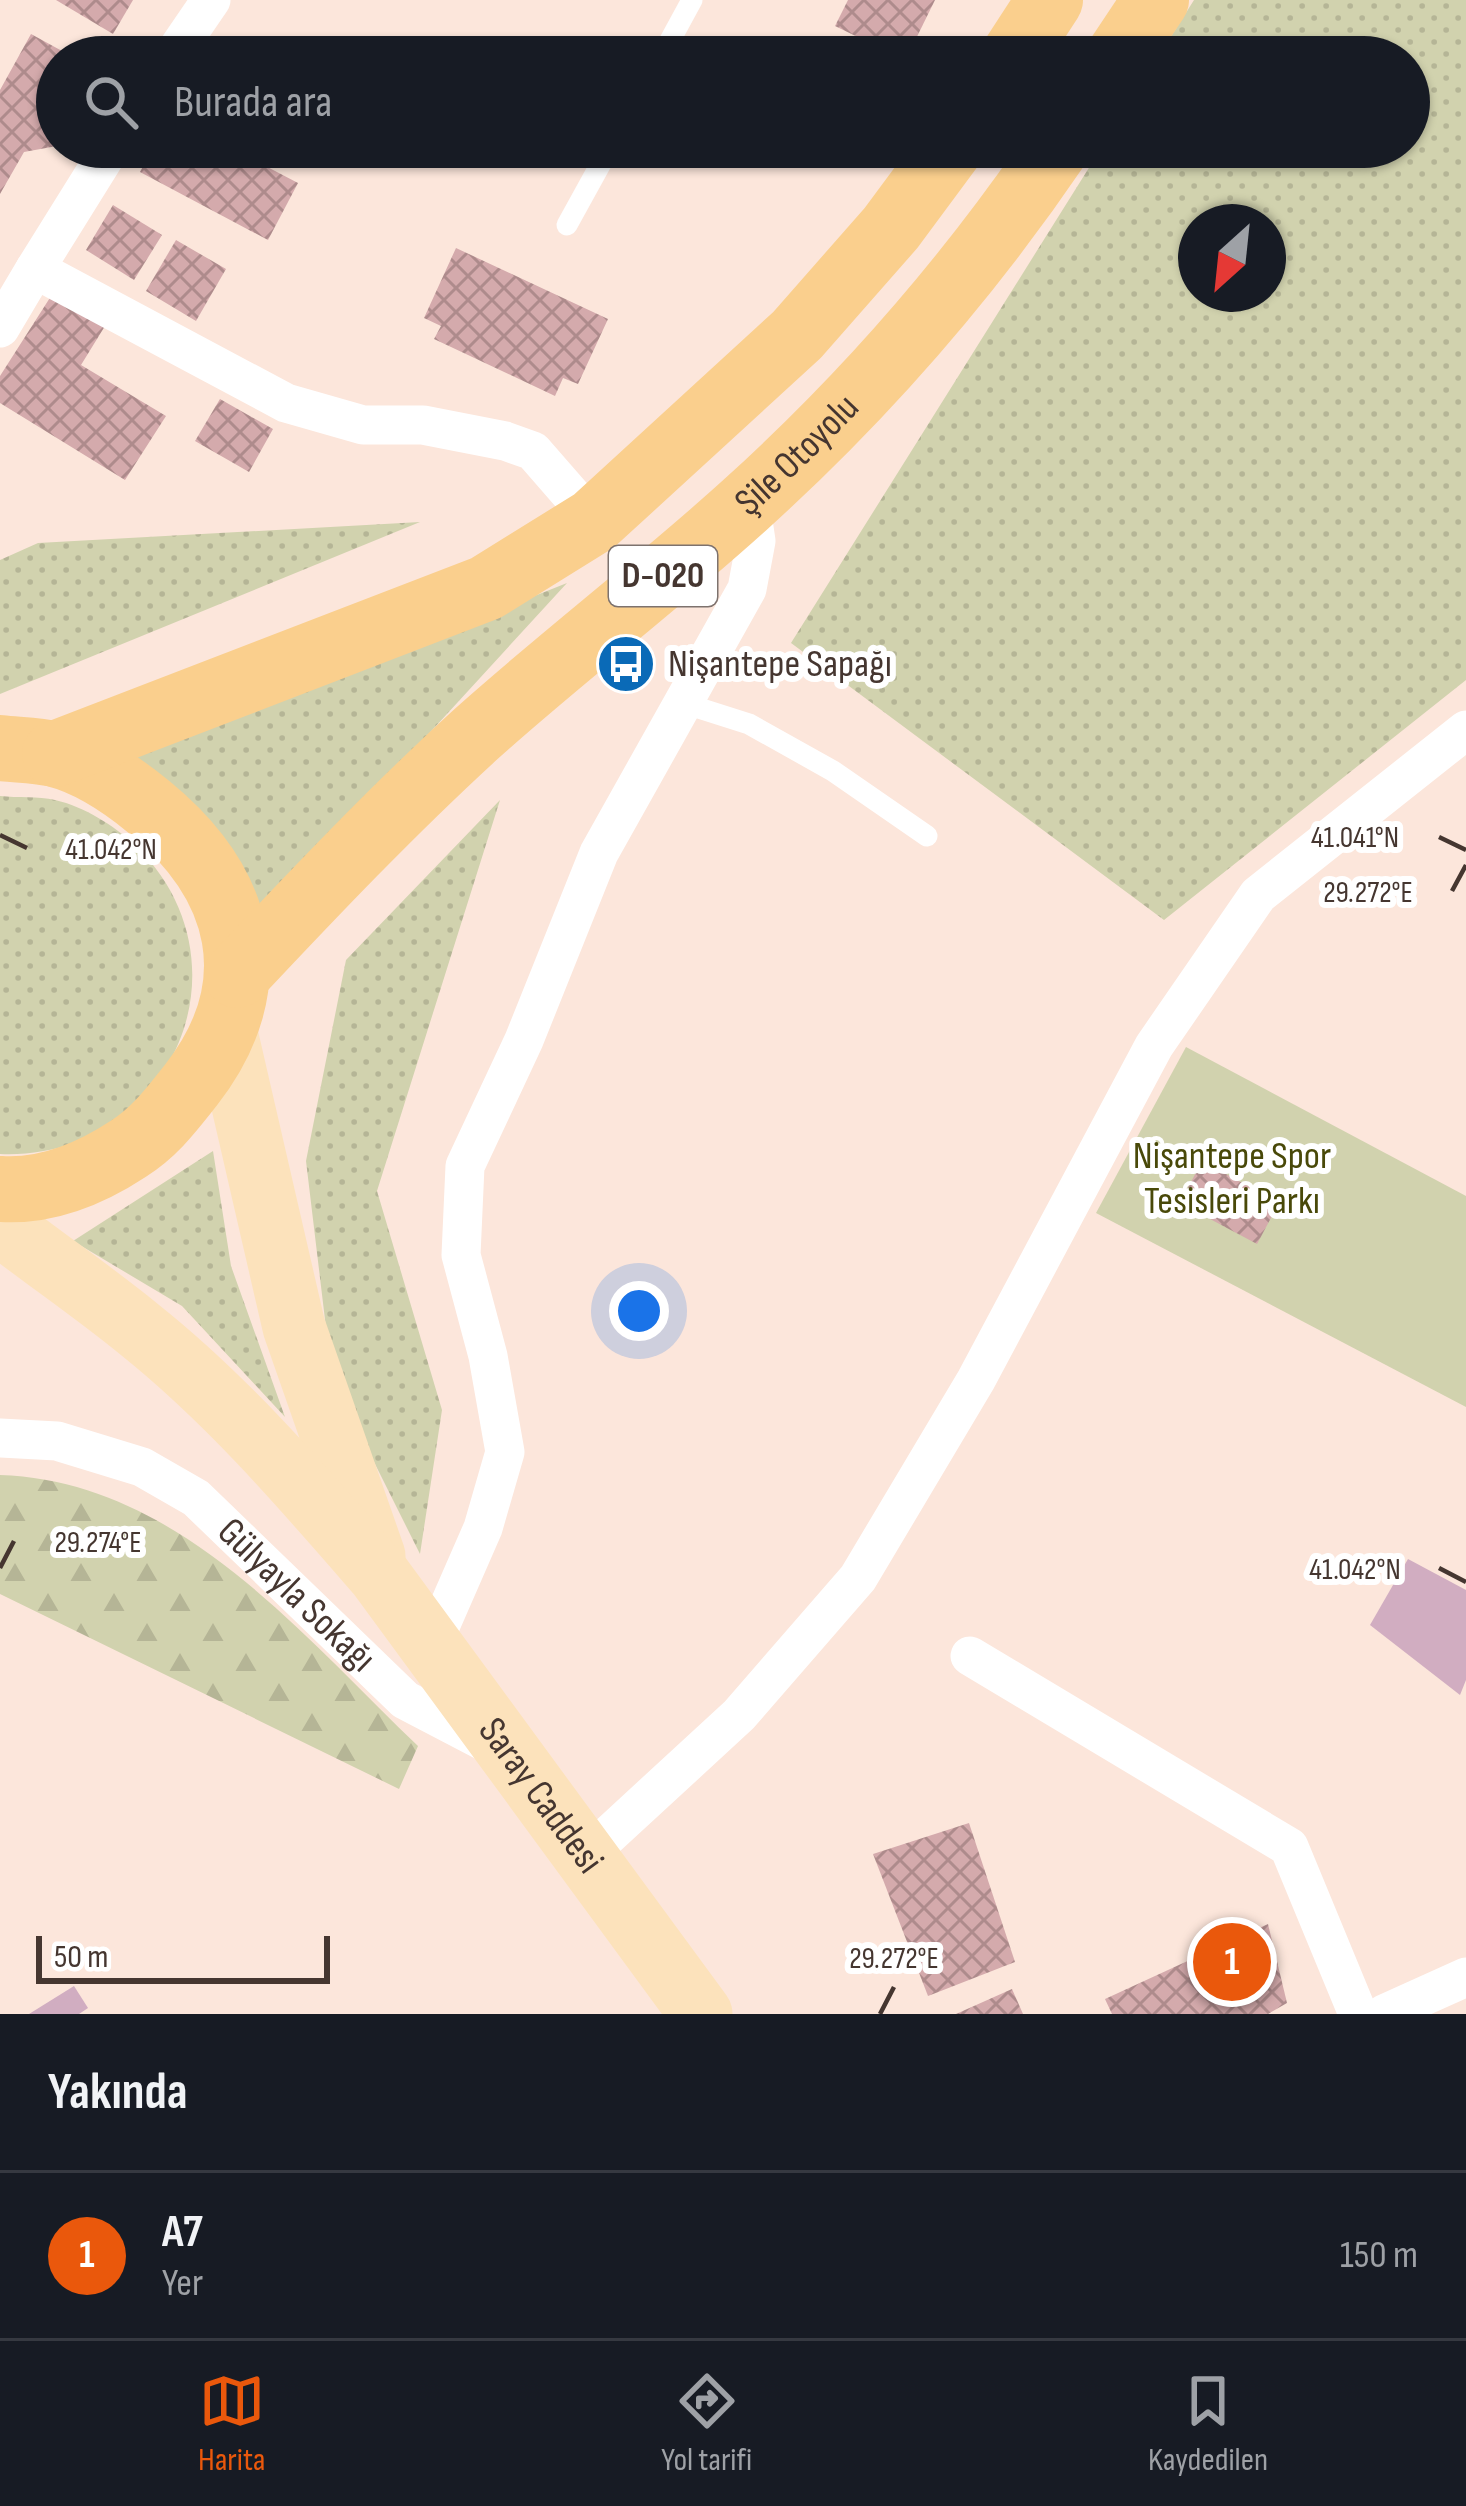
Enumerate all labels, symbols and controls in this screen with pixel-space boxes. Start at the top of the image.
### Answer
search box [36,36,1430,168]
icon: search [78,69,144,135]
text: Burada ara [174,75,332,130]
north arrow [1178,204,1286,312]
street label: Şile Otoyolu [725,384,869,526]
road number: D-020 [609,546,717,606]
bus stop icon: Nişantepe Sapağı [595,633,657,695]
place label: Nişantepe Sapağı [668,641,892,688]
text: 41.041°N [1311,820,1399,856]
text: 41.042°N [65,832,157,868]
text: 29.272°E [1323,875,1413,911]
park label: Nişantepe Spor Tesisleri Parkı [1133,1133,1331,1225]
your location [609,1281,669,1341]
street label: Gülyayla Sokağı [208,1508,385,1682]
text: 29.274°E [54,1525,142,1561]
text: 41.042°N [1309,1552,1401,1588]
street label: Saray Caddesi [468,1709,613,1883]
pin: 1 [1193,1917,1271,2007]
scale bar [36,1930,330,1983]
text: 50 m [54,1937,108,1977]
text: 29.272°E [849,1941,939,1977]
text: Yakında [48,2062,188,2123]
text: A7 [162,2205,203,2260]
text: 1 [79,2232,95,2279]
text: 150 m [1340,2232,1418,2279]
text: Yer [162,2260,203,2307]
tab: Harita [198,2368,266,2480]
tab: Yol tarifi [661,2368,752,2480]
tab: Kaydedilen [1148,2368,1268,2480]

